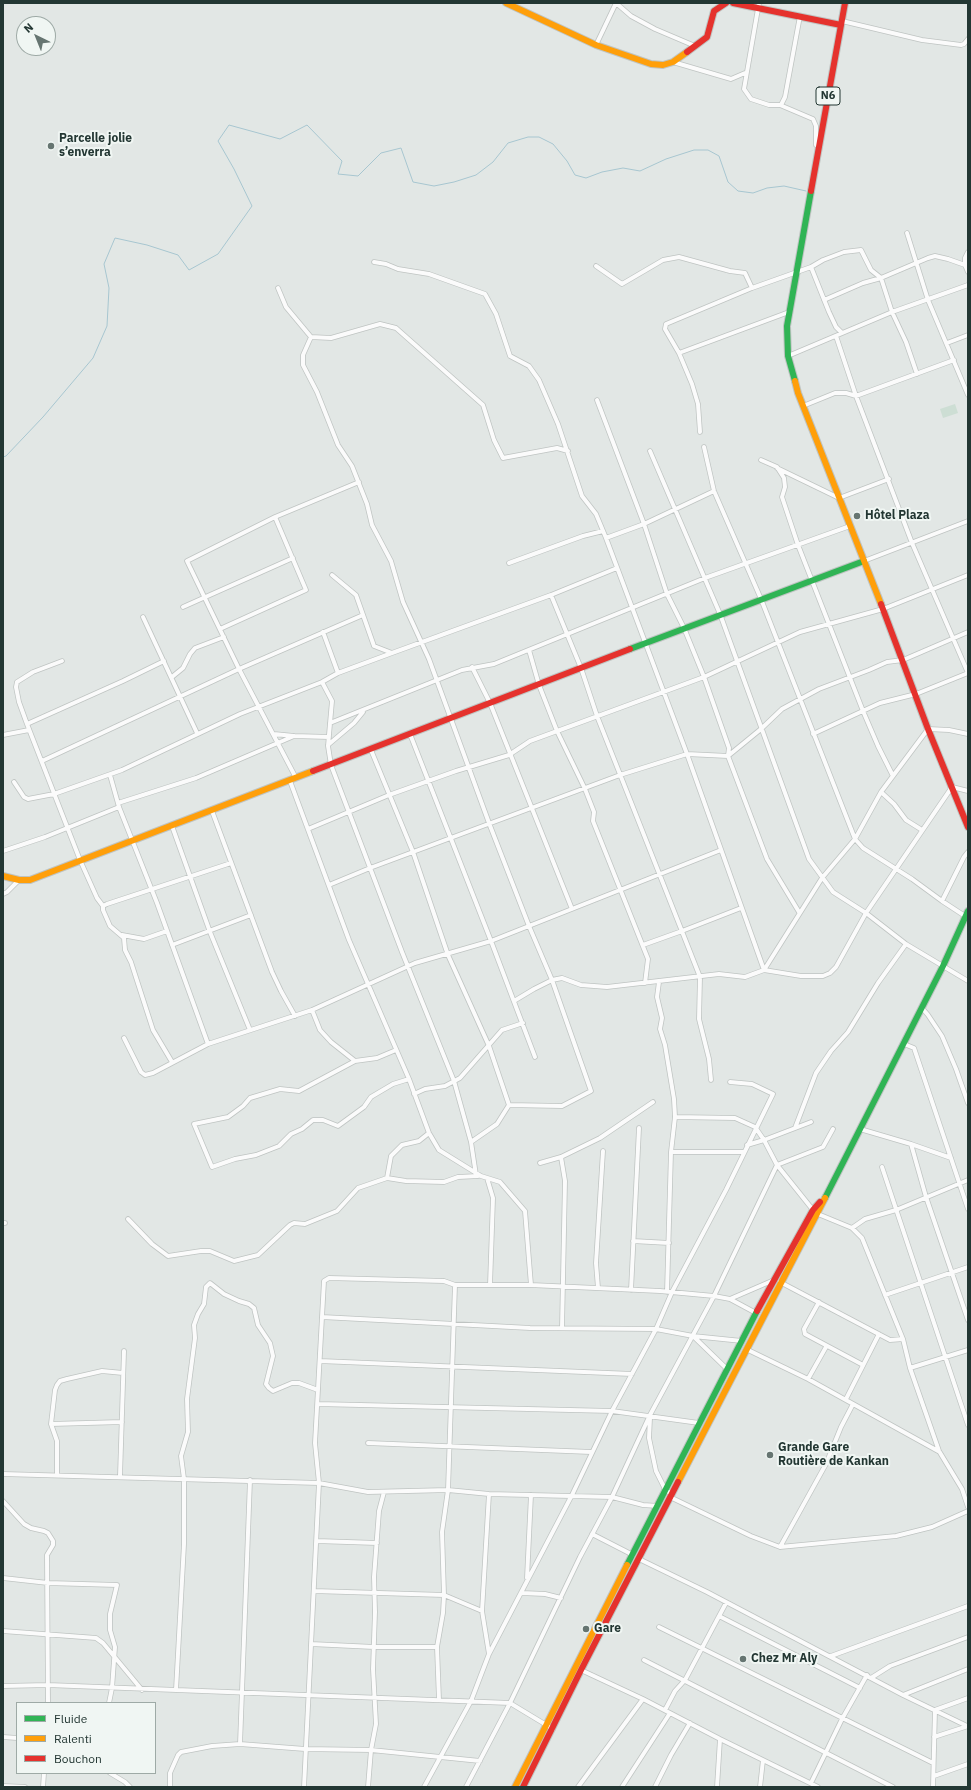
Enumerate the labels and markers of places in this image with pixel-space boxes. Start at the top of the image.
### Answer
place label: Parcelle jolie s’enverra [59,132,132,160]
marker: Parcelle jolie s’enverra [46,141,56,151]
place label: Hôtel Plaza [865,509,930,523]
marker: Hôtel Plaza [852,511,862,521]
place label: Grande Gare Routière de Kankan [778,1441,889,1469]
marker: Grande Gare Routière de Kankan [765,1450,775,1460]
place label: Gare [594,1622,621,1636]
marker: Gare [581,1624,591,1634]
place label: Chez Mr Aly [751,1652,817,1666]
marker: Chez Mr Aly [738,1654,748,1664]

